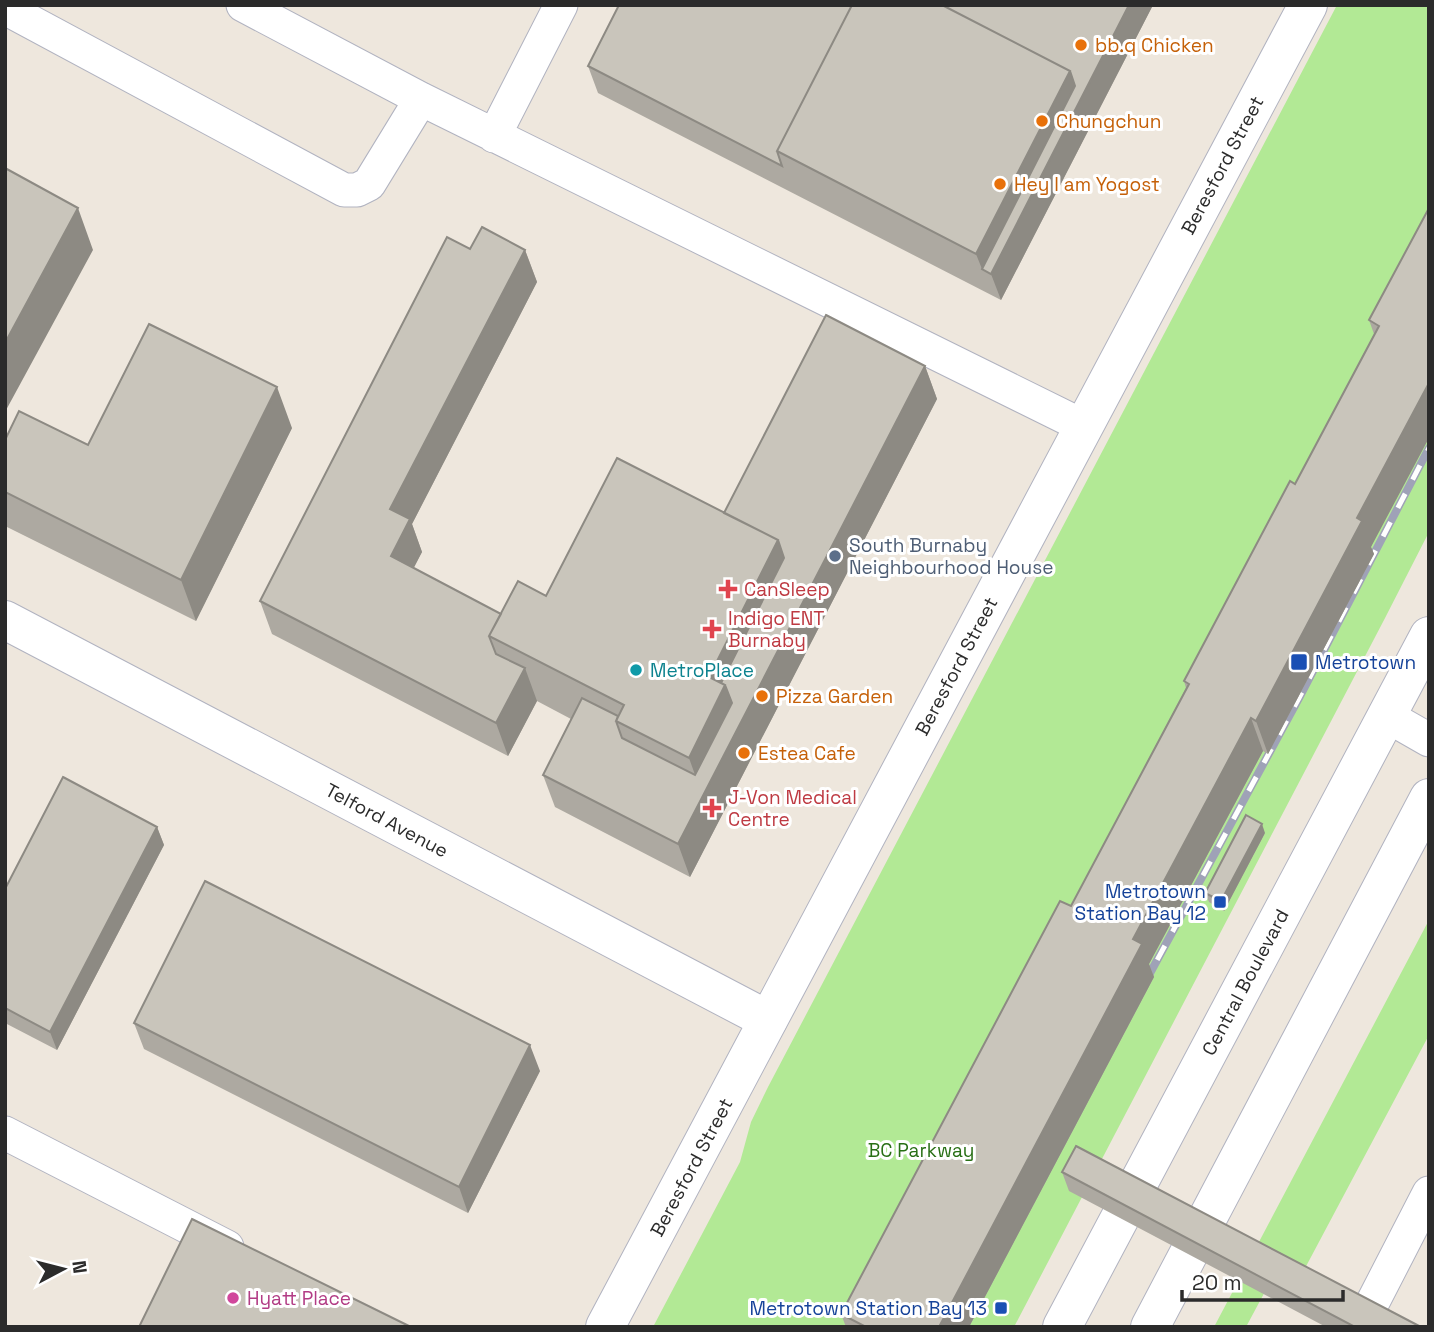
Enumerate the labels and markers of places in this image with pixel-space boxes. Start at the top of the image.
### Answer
place label: bb.q Chicken [1095,33,1214,58]
marker: bb.q Chicken [1073,37,1089,53]
place label: Chungchun [1056,109,1161,134]
marker: Chungchun [1034,113,1050,129]
place label: Hey I am Yogost [1014,172,1160,197]
marker: Hey I am Yogost [992,176,1008,192]
place label: South Burnaby Neighbourhood House [849,533,1053,580]
marker: South Burnaby Neighbourhood House [827,548,843,564]
place label: CanSleep [744,577,830,602]
marker: CanSleep [718,579,738,599]
place label: Indigo ENT Burnaby [728,606,824,653]
marker: Indigo ENT Burnaby [702,619,722,639]
place label: Metrotown [1315,650,1416,675]
marker: Metrotown [1289,652,1309,672]
place label: MetroPlace [650,658,754,683]
marker: MetroPlace [628,662,644,678]
place label: Pizza Garden [776,684,893,709]
marker: Pizza Garden [754,688,770,704]
place label: Estea Cafe [758,741,856,766]
marker: Estea Cafe [736,745,752,761]
place label: J-Von Medical Centre [728,785,857,832]
marker: J-Von Medical Centre [702,798,722,818]
place label: Metrotown Station Bay 12 [1075,879,1206,926]
marker: Metrotown Station Bay 12 [1212,894,1228,910]
place label: Hyatt Place [247,1286,351,1311]
marker: Hyatt Place [225,1290,241,1306]
place label: Metrotown Station Bay 13 [750,1296,987,1321]
marker: Metrotown Station Bay 13 [993,1300,1009,1316]

